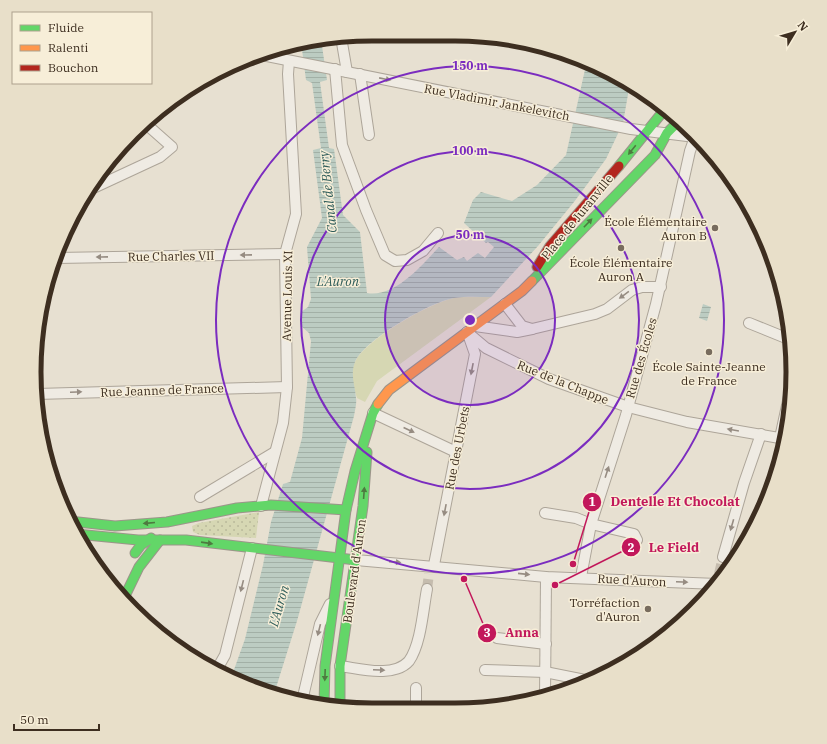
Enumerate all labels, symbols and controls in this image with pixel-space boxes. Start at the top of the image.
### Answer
legend [12,12,152,84]
north arrow [775,12,815,52]
text: N [795,18,811,34]
text: Fluide [48,20,84,35]
text: Ralenti [48,40,89,55]
text: 150 m [452,58,488,73]
text: Bouchon [48,60,99,75]
one-way arrow [379,77,391,83]
street label: Rue Vladimir Jankelevitch [423,80,572,124]
text: 100 m [452,143,488,158]
one-way arrow [628,145,636,156]
water label: Canal de Berry [315,149,341,234]
street label: Place de Juranville [538,171,616,263]
place label: École Élémentaire Auron B [604,214,707,243]
one-way arrow [583,218,593,228]
marker: École Élémentaire Auron B [710,223,720,233]
text: 50 m [456,227,485,242]
marker: École Élémentaire Auron A [616,243,626,253]
street label: Rue Charles VII [128,248,214,264]
street label: Avenue Louis XI [279,250,295,342]
one-way arrow [240,251,252,258]
one-way arrow [95,254,108,260]
place label: École Élémentaire Auron A [570,255,672,284]
water label: L'Auron [316,273,360,290]
one-way arrow [619,291,629,299]
centre of rings [463,313,477,327]
street label: Rue des Écoles [622,316,660,400]
marker: École Sainte-Jeanne de France [704,347,714,357]
street label: Rue de la Chappe [515,357,611,407]
place label: École Sainte-Jeanne de France [652,359,766,388]
one-way arrow [469,363,475,375]
street label: Rue Jeanne de France [100,380,224,400]
one-way arrow [70,389,82,396]
street label: Rue des Urbets [442,405,472,491]
one-way arrow [727,426,739,432]
one-way arrow [403,427,414,433]
one-way arrow [604,466,610,478]
one-way arrow [361,487,368,499]
callout: Dentelle Et Chocolat [582,489,747,514]
text: Dentelle Et Chocolat [610,493,740,510]
text: 1 [588,494,596,509]
one-way arrow [441,504,447,516]
street label: Boulevard d'Auron [339,518,369,624]
one-way arrow [729,519,735,531]
one-way arrow [143,520,155,527]
callout: Le Field [621,535,708,560]
text: Le Field [649,539,699,556]
one-way arrow [201,540,214,546]
text: 2 [627,540,635,555]
one-way arrow [389,559,401,566]
one-way arrow [518,571,530,578]
street label: Rue d'Auron [597,571,667,589]
one-way arrow [676,579,689,585]
one-way arrow [239,580,245,592]
water label: L'Auron [265,583,293,630]
place label: Torréfaction d'Auron [570,595,640,624]
marker: Torréfaction d'Auron [643,604,653,614]
callout: Anna [477,620,547,645]
one-way arrow [315,624,321,637]
text: Anna [505,624,539,641]
text: 3 [483,625,491,640]
one-way arrow [373,667,385,674]
one-way arrow [322,669,328,682]
scale bar [14,706,99,732]
text: 50 m [20,712,49,727]

